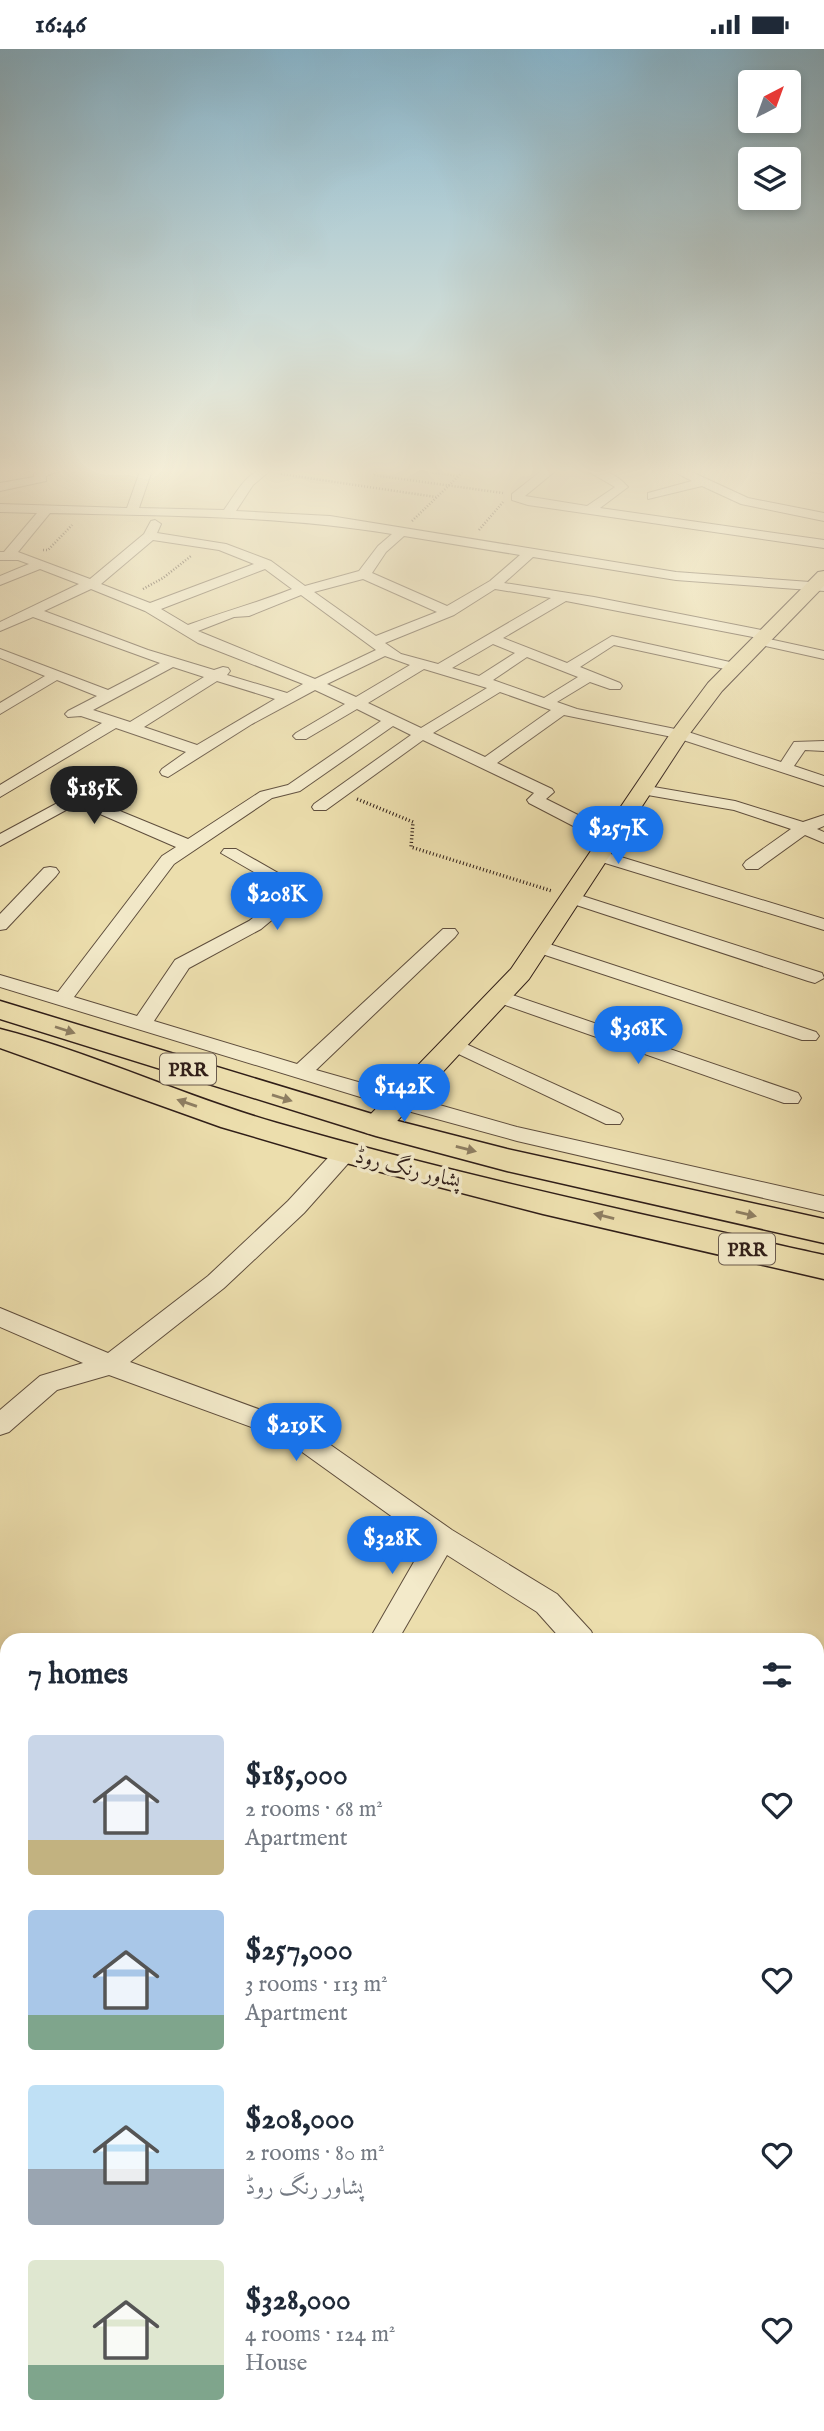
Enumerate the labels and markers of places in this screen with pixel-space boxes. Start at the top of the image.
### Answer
pin: $185K [45,767,143,826]
pin: $257K [569,807,667,866]
pin: $208K [228,873,326,932]
pin: $368K [589,1007,687,1066]
pin: $142K [355,1065,453,1124]
pin: $219K [247,1403,345,1463]
pin: $328K [343,1517,441,1576]

